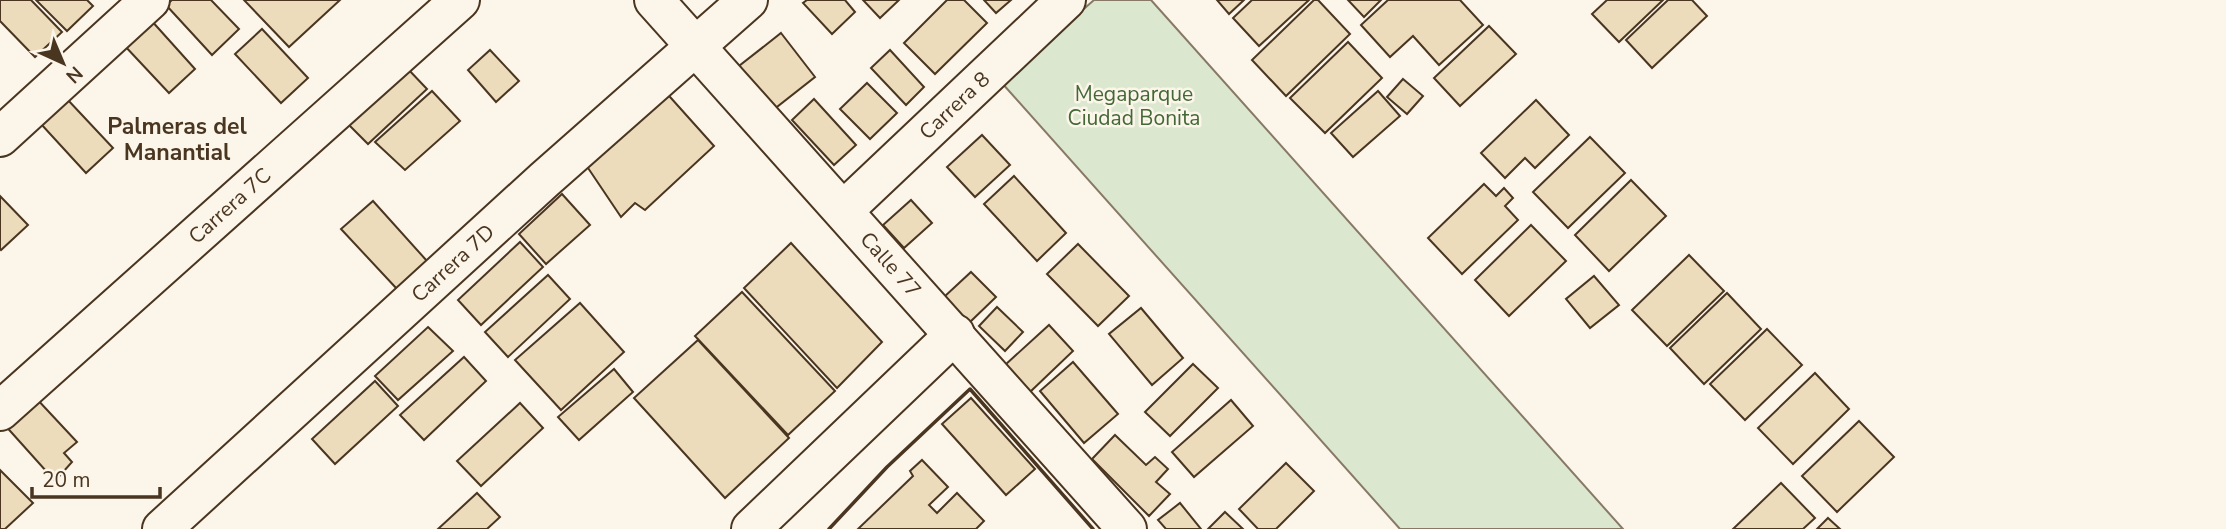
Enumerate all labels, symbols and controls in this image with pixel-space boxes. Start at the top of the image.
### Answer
north arrow [28,28,98,98]
text: N [60,60,88,89]
street label: Carrera 8 [913,65,996,146]
park label: Megaparque Ciudad Bonita [1068,80,1200,132]
district label: Palmeras del Manantial [107,111,247,168]
street label: Carrera 7C [182,161,277,250]
street label: Carrera 7D [405,218,500,308]
street label: Calle 77 [854,226,927,303]
scale bar [32,456,159,500]
text: 20 m [42,466,91,494]

